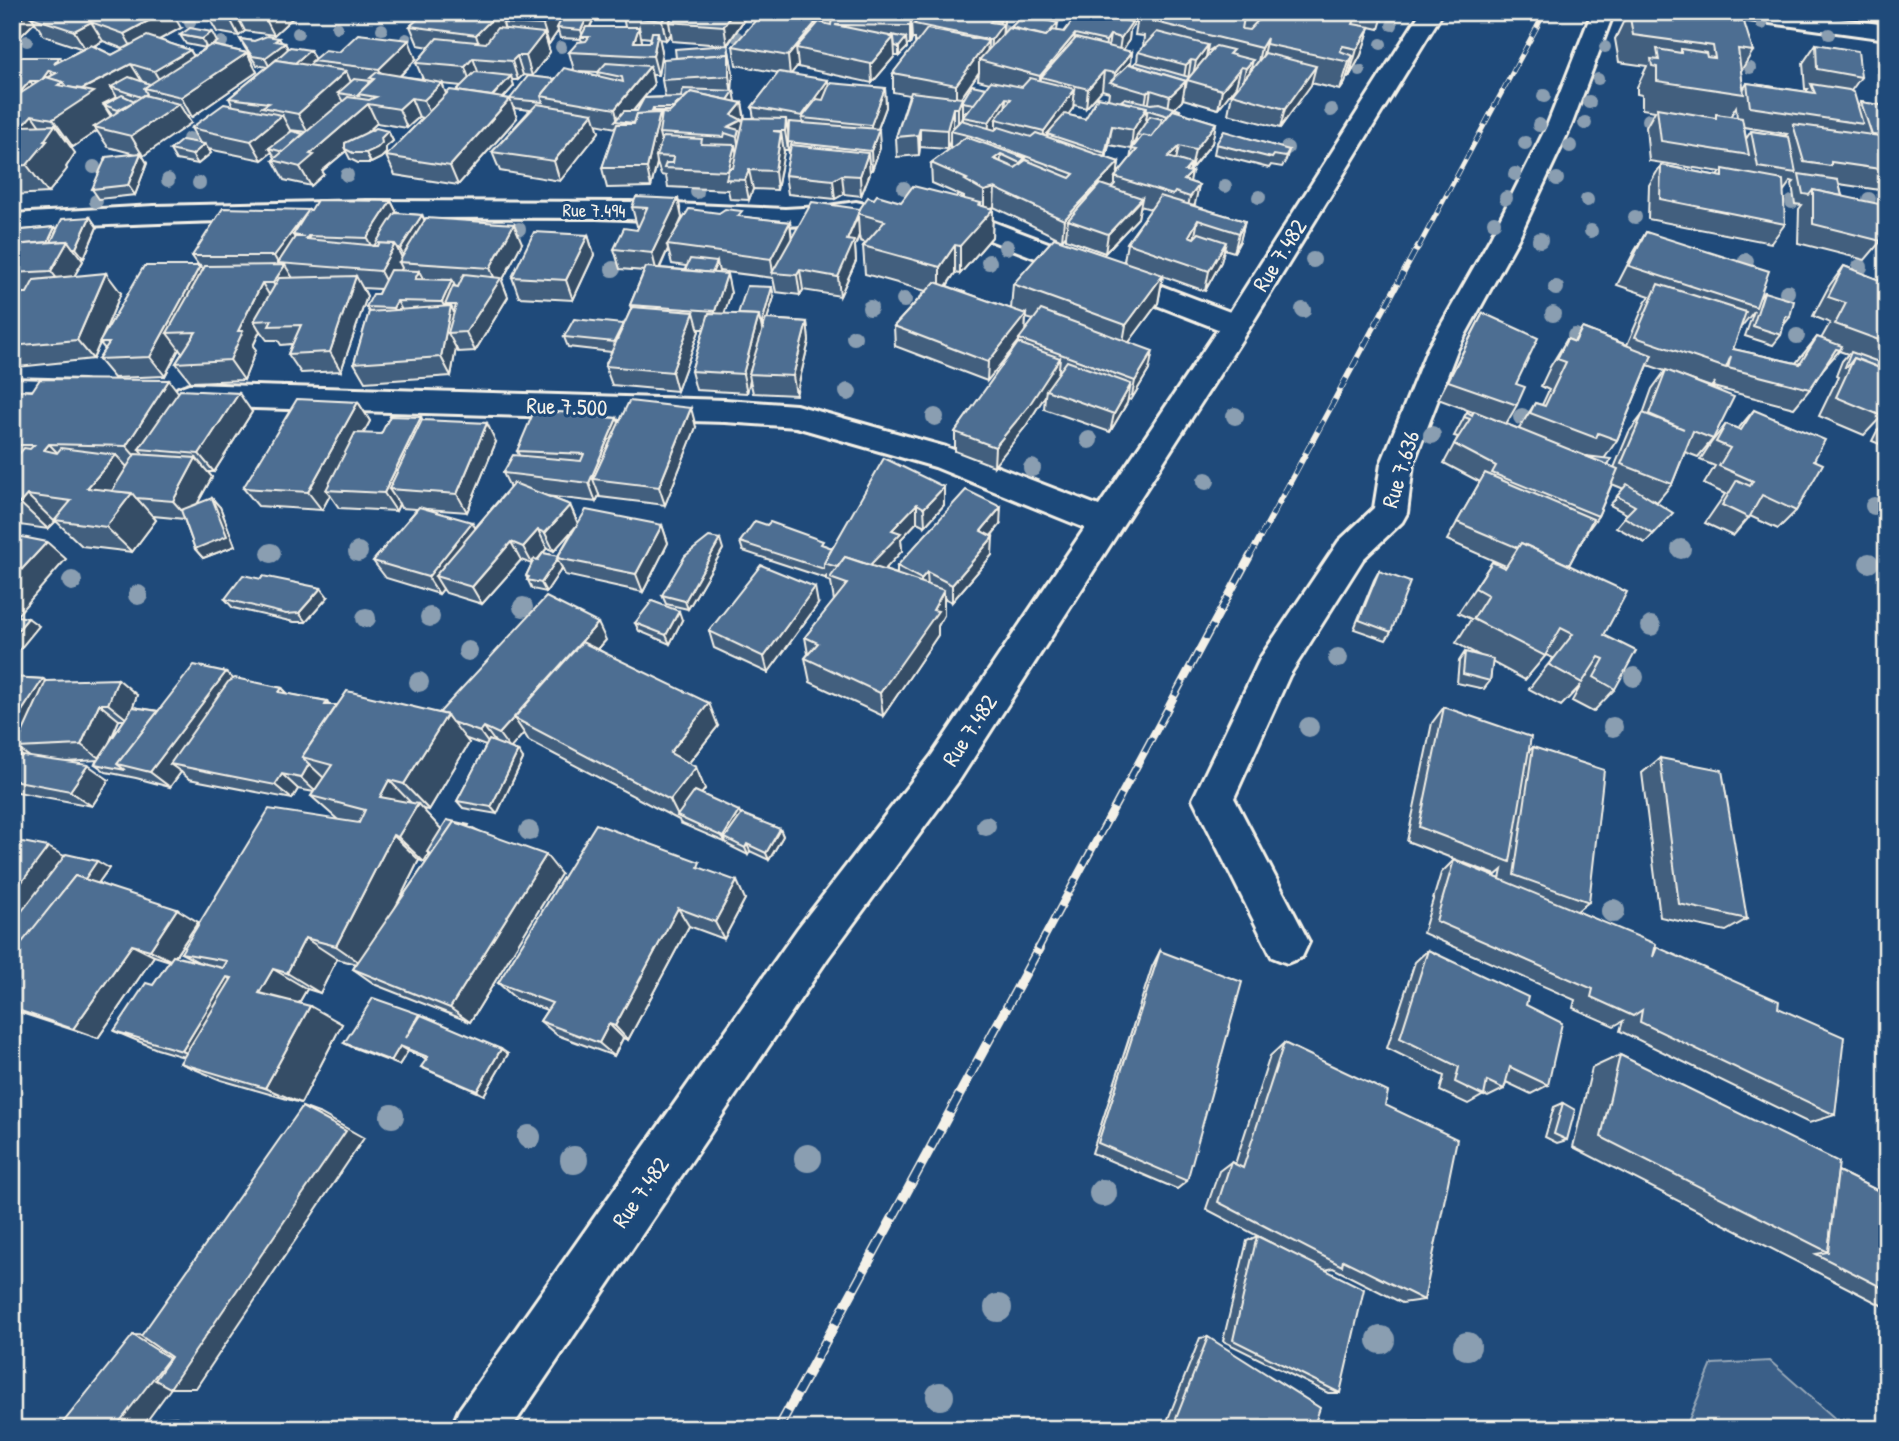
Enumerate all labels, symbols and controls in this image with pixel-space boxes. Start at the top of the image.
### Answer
street label: Rue 7.494 [562,196,626,224]
street label: Rue 7.482 [1245,213,1313,297]
street label: Rue 7.500 [526,389,608,423]
street label: Rue 7.636 [1374,427,1426,511]
street label: Rue 7.482 [934,688,1004,772]
street label: Rue 7.482 [604,1150,676,1234]

